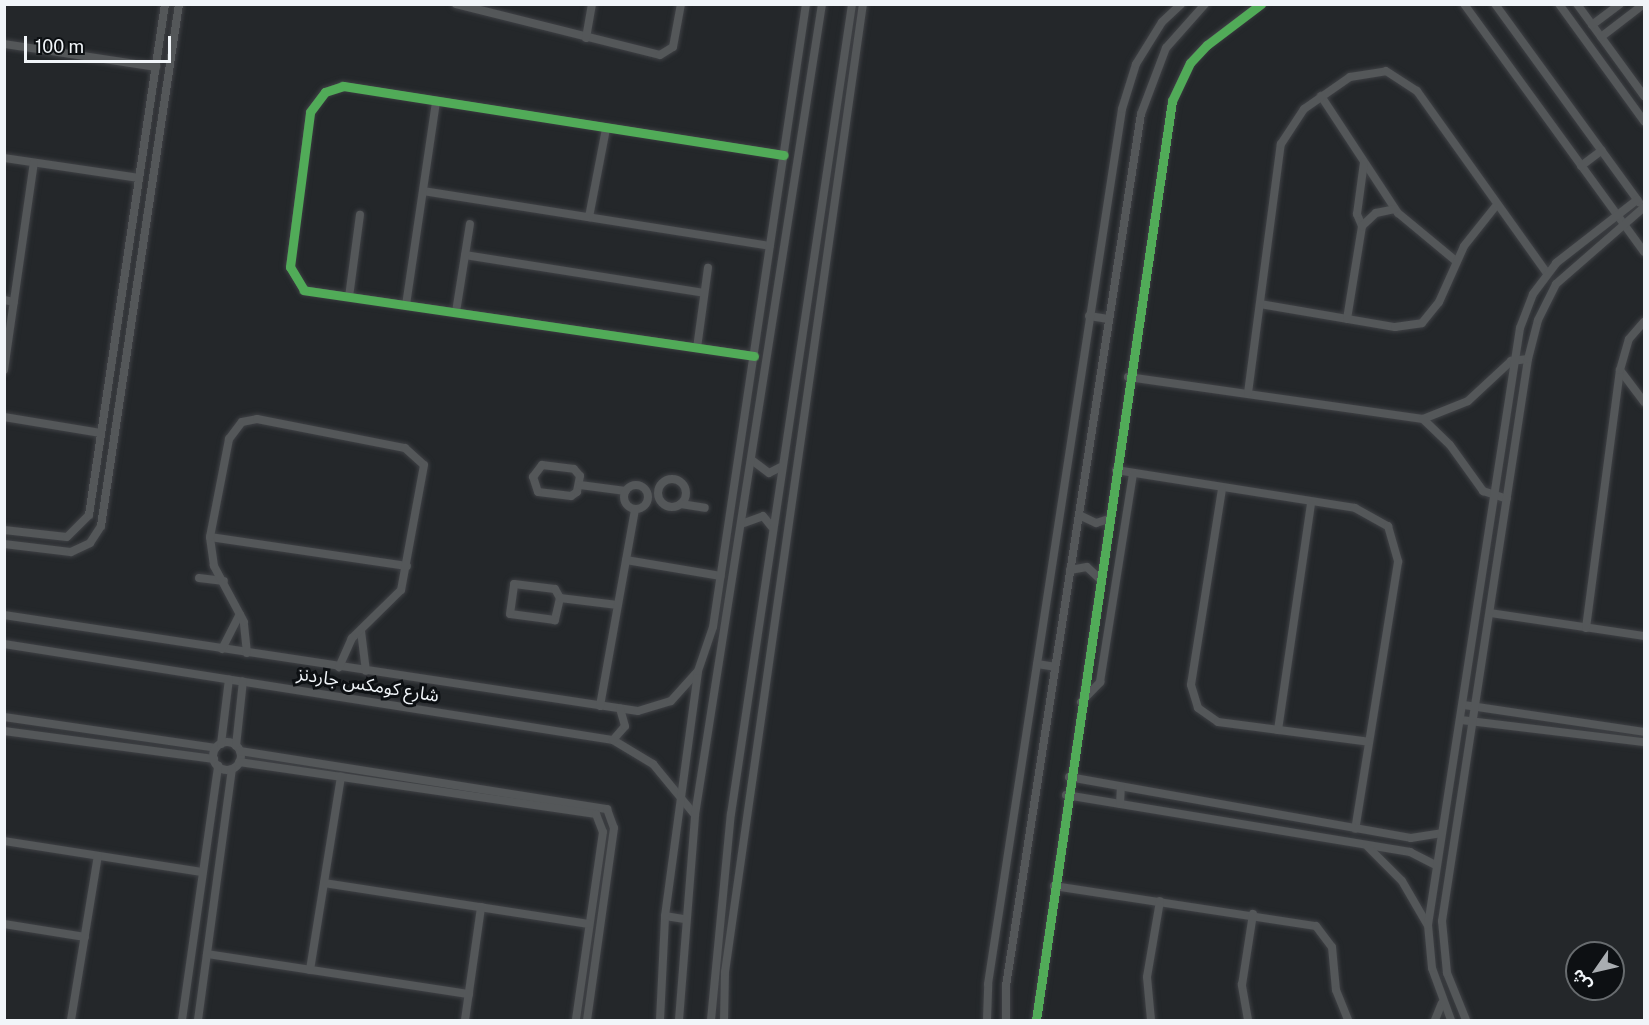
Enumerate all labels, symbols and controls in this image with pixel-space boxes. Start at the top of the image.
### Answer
scale bar [27,24,174,62]
text: 100 m [35,36,84,57]
street label: شارع كومكس جاردنز [295,663,441,707]
north arrow [1565,941,1625,1001]
text: ش [1567,966,1595,995]

